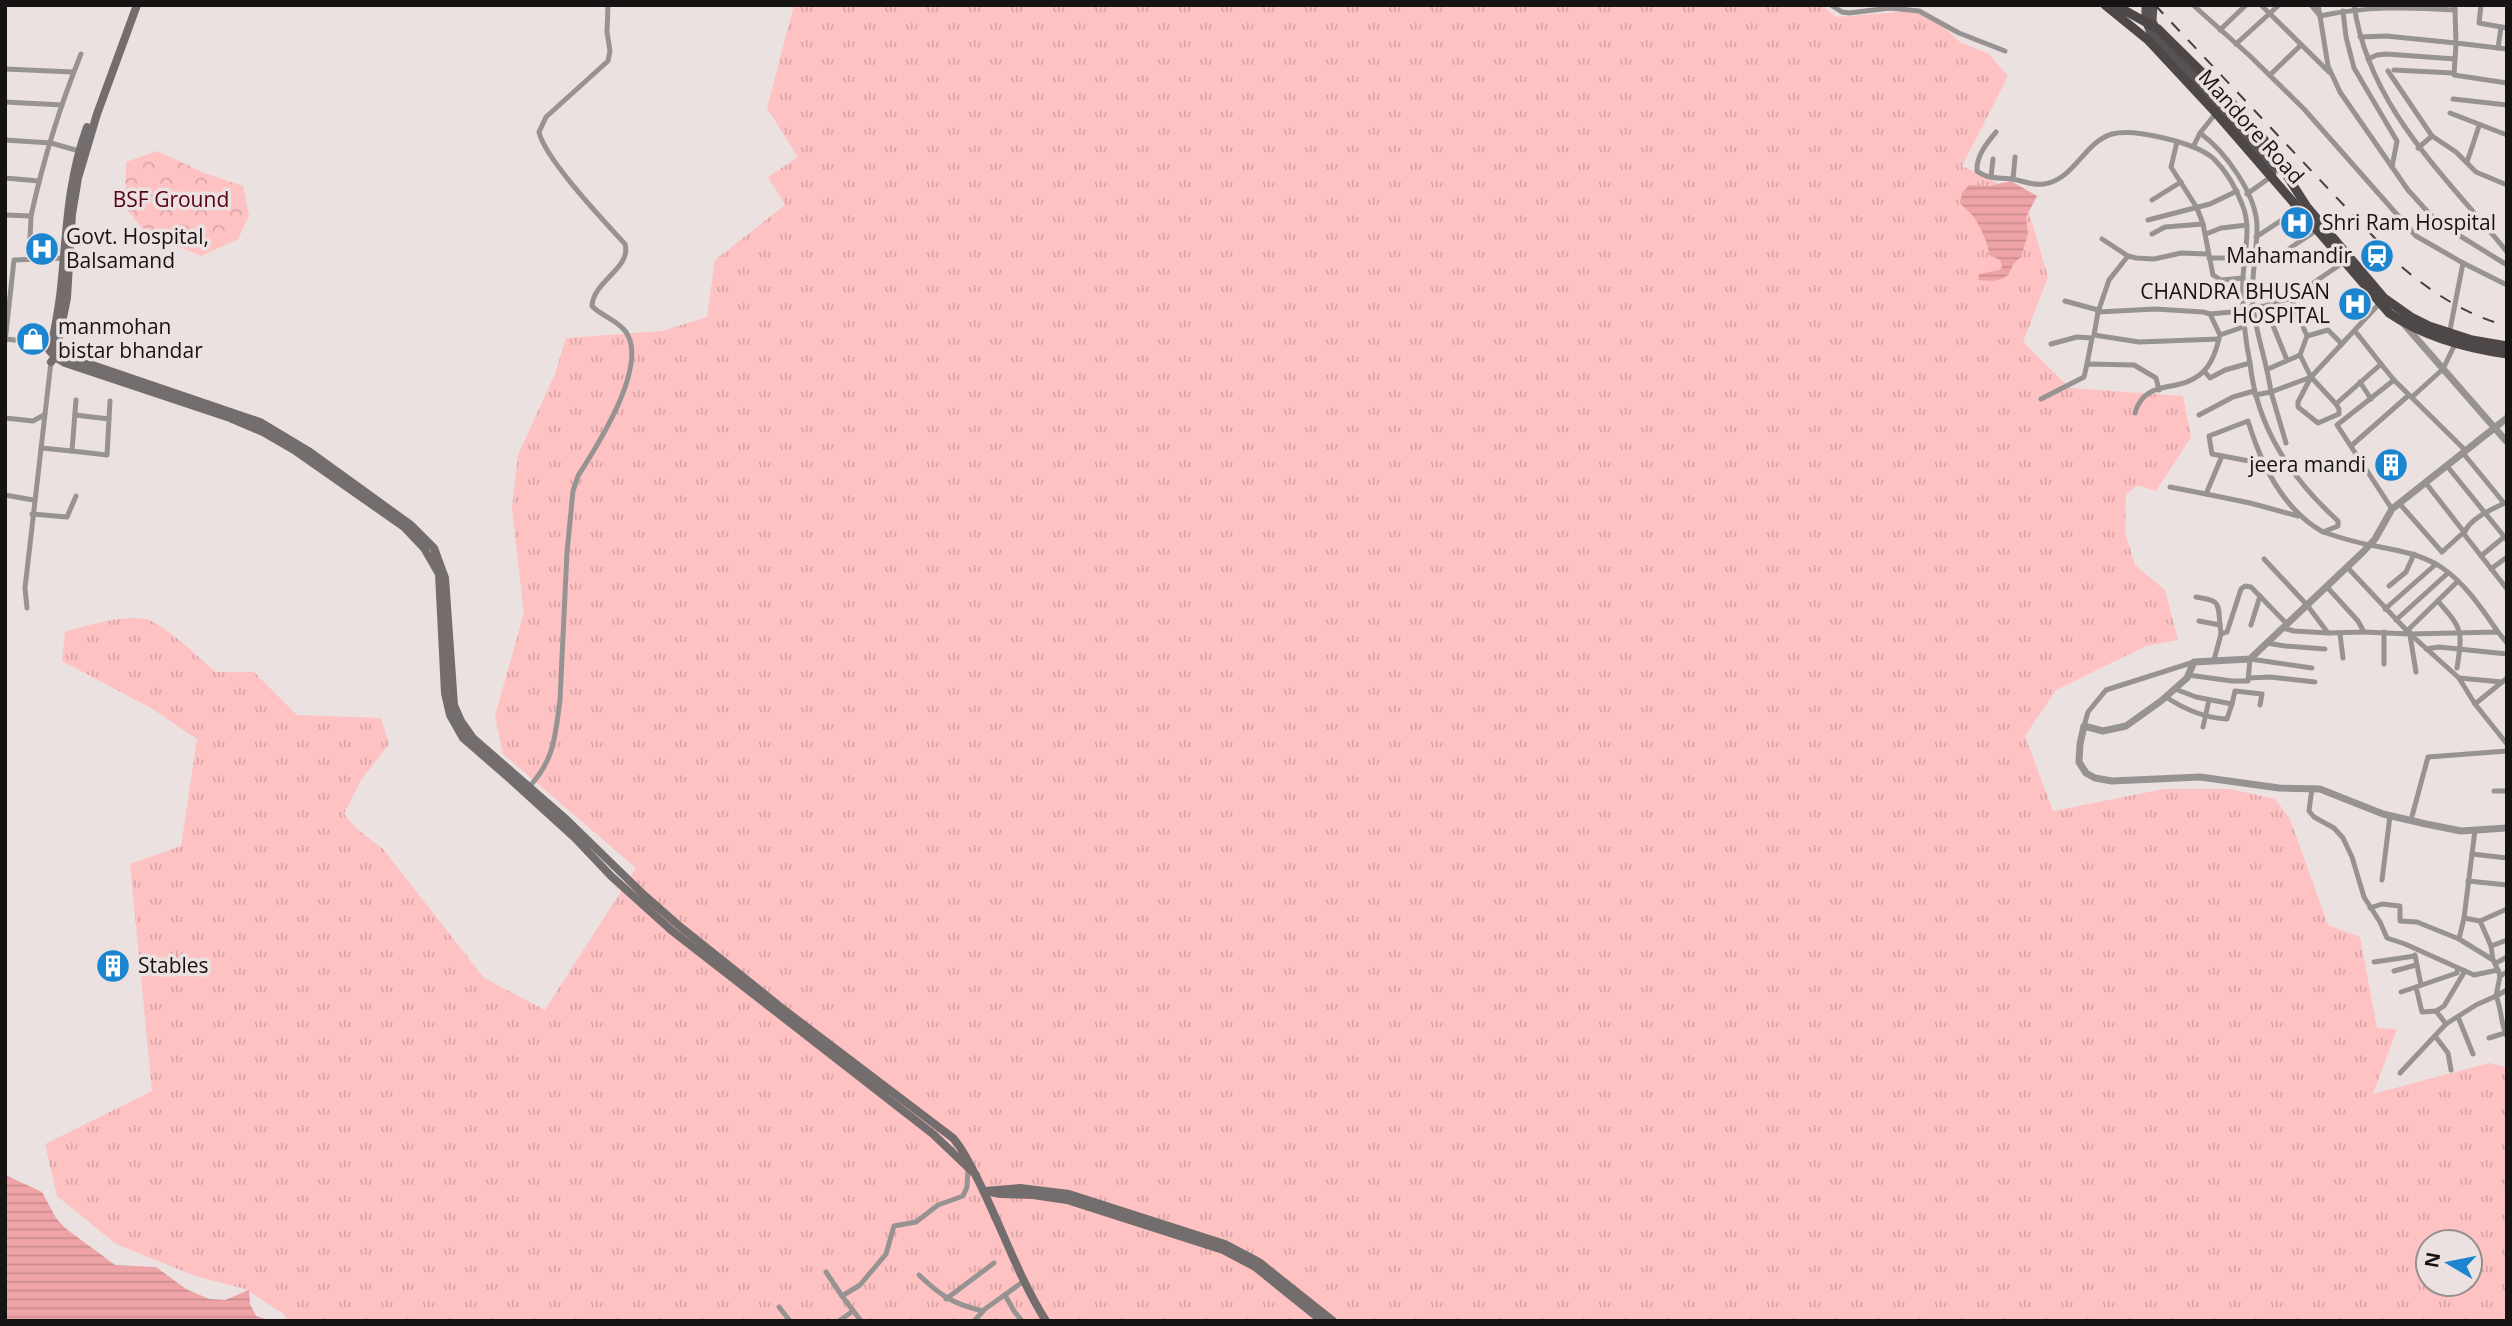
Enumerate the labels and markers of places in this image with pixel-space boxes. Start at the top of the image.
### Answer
hospital icon: Shri Ram Hospital [2278,204,2316,242]
place label: Shri Ram Hospital [2322,208,2496,236]
place label: Govt. Hospital, Balsamand [66,222,209,274]
hospital icon: Govt. Hospital, Balsamand [23,230,61,268]
station icon: Mahamandir [2358,237,2396,275]
place label: Mahamandir [2226,241,2352,269]
place label: CHANDRA BHUSAN HOSPITAL [2140,277,2330,329]
hospital icon: CHANDRA BHUSAN HOSPITAL [2336,285,2374,323]
place label: manmohan bistar bhandar [58,312,203,364]
shop icon: manmohan bistar bhandar [14,320,52,358]
building icon: jeera mandi [2372,446,2410,484]
place label: jeera mandi [2247,450,2366,478]
building icon: Stables [94,947,132,985]
place label: Stables [138,951,209,979]

